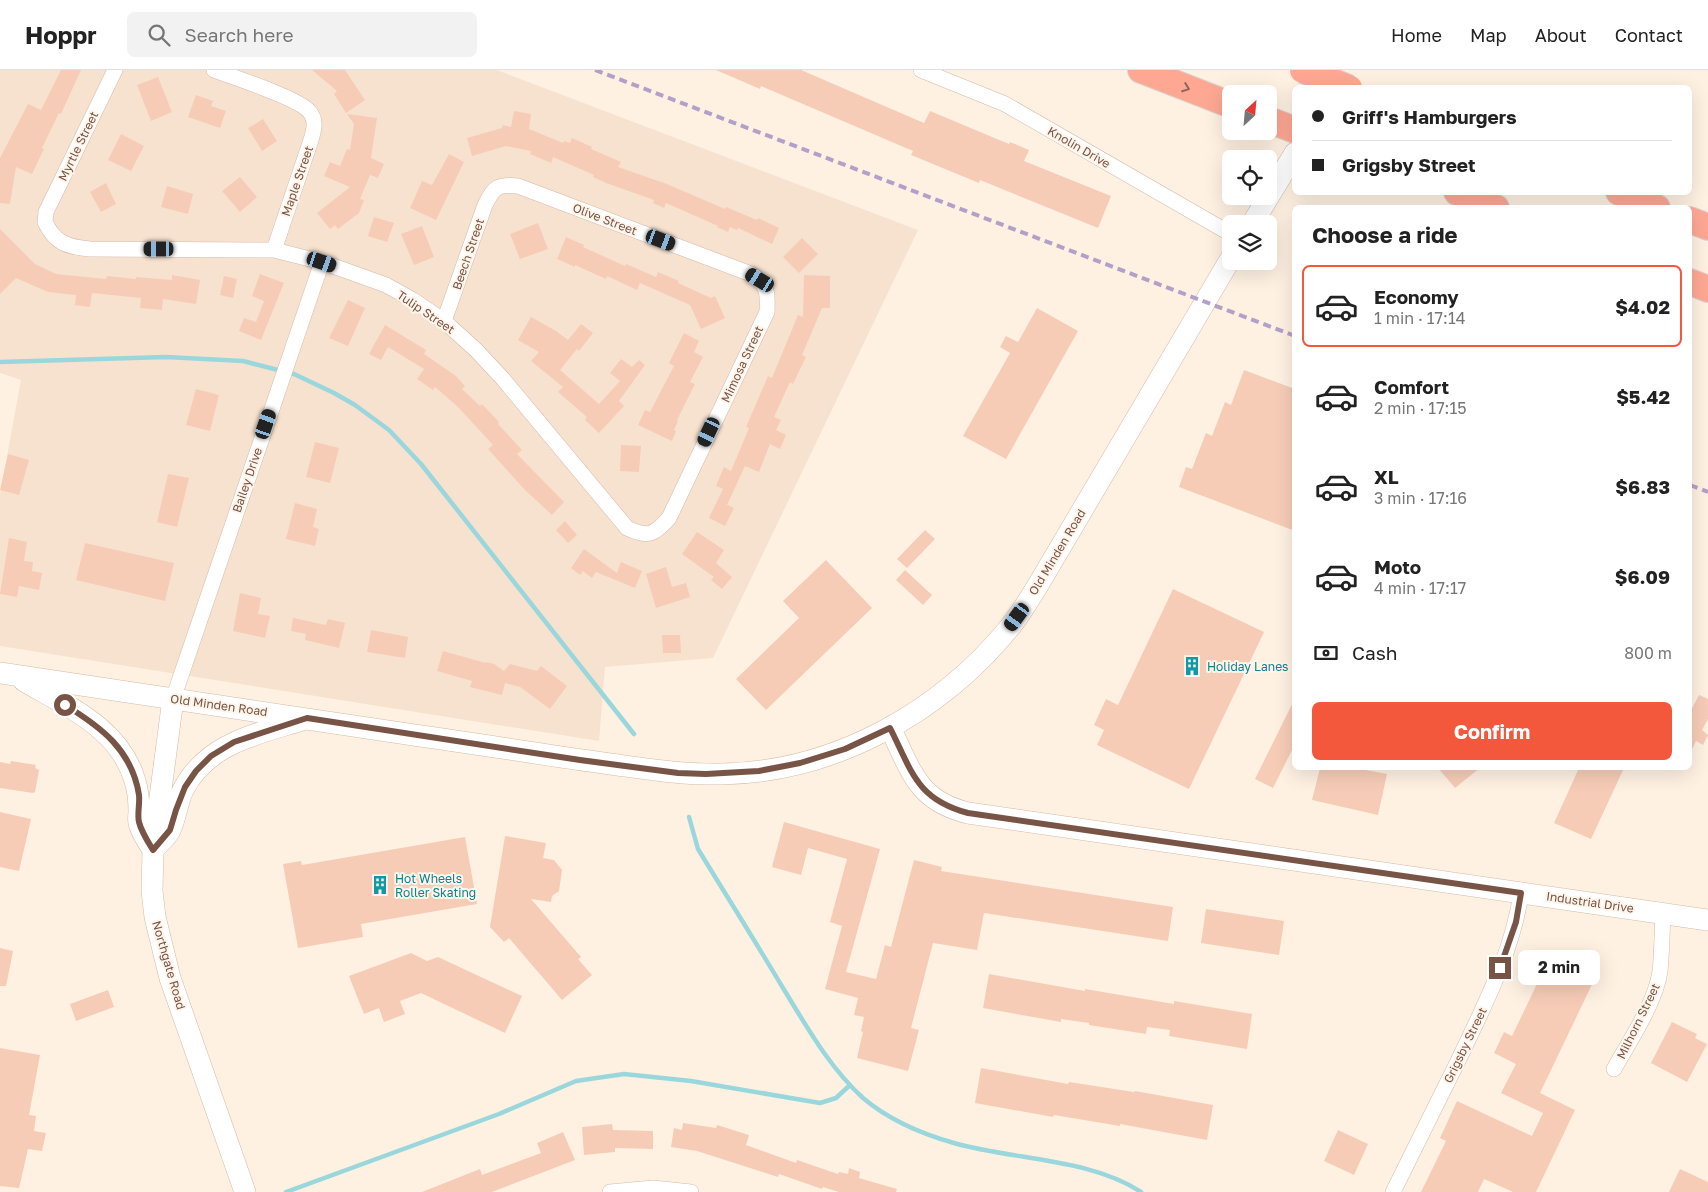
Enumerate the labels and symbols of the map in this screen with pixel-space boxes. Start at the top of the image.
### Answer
one-way arrow [1181,81,1190,92]
north arrow [1222,85,1278,140]
street label: Myrtle Street [55,108,101,183]
street label: Knolin Drive [1045,123,1113,171]
street label: Maple Street [278,144,316,218]
street label: Olive Street [571,200,640,238]
street label: Beech Street [449,216,487,292]
car [644,228,677,252]
car [144,242,174,257]
car [305,250,338,274]
car [743,266,776,294]
street label: Tulip Street [394,287,458,337]
street label: Mimosa Street [718,323,766,405]
car [254,407,277,441]
car [695,415,722,449]
street label: Bailey Drive [229,445,265,515]
street label: Old Minden Road [1025,506,1089,598]
car [1002,600,1031,634]
building icon: Holiday Lanes [1181,655,1203,677]
place label: Holiday Lanes [1207,659,1288,674]
street label: Old Minden Road [169,691,269,719]
route start [54,694,76,716]
place label: Hot Wheels Roller Skating [395,871,476,900]
building icon: Hot Wheels Roller Skating [369,874,391,896]
street label: Industrial Drive [1545,888,1635,916]
street label: Northgate Road [149,919,189,1011]
callout: 2 min [1518,950,1600,986]
route end [1489,957,1511,979]
street label: Milhorn Street [1613,980,1663,1061]
street label: Grigsby Street [1440,1004,1490,1085]

